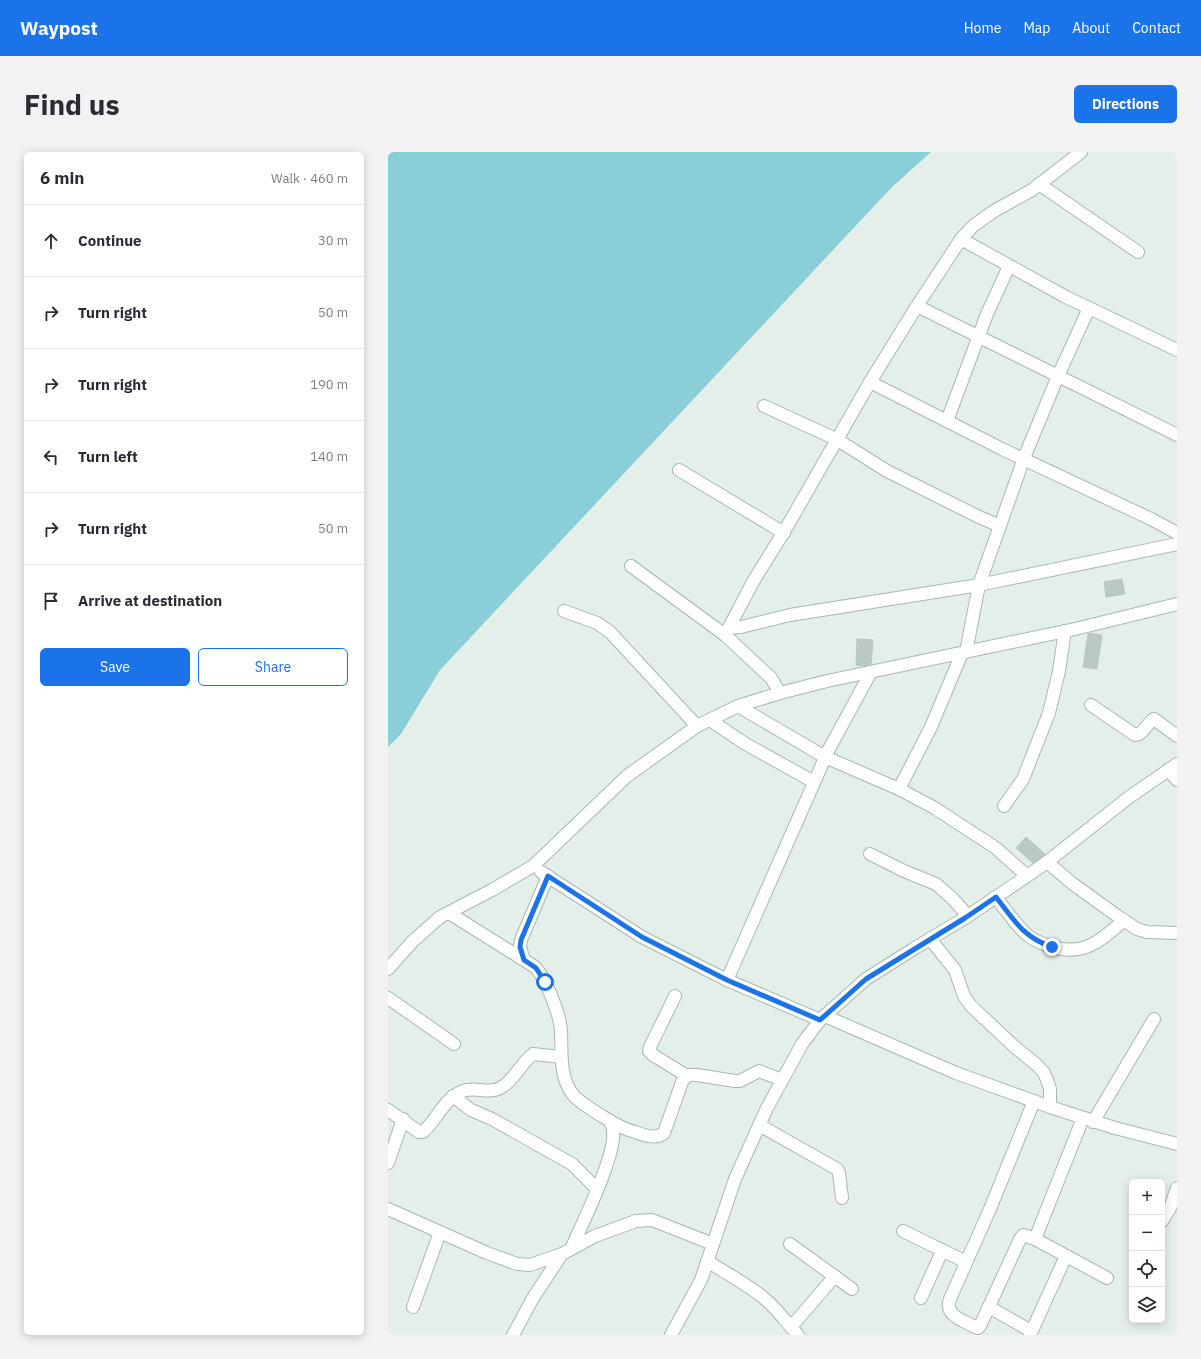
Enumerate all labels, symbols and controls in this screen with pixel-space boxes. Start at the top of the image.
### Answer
text: Waypost [20,16,98,40]
text: Home [964,19,1001,37]
text: Map [1023,19,1050,37]
text: About [1072,19,1110,37]
text: Contact [1132,19,1181,37]
button: Directions [1074,85,1177,123]
text: Find us [24,86,120,123]
text: 6 min [40,167,84,189]
text: Walk · 460 m [271,170,348,187]
icon: ahead [40,230,62,252]
text: Continue [78,231,142,250]
text: 30 m [318,232,348,249]
icon: right [40,302,62,324]
text: Turn right [78,303,147,322]
text: 50 m [318,304,348,321]
icon: right [40,374,62,396]
text: Turn right [78,375,147,394]
text: 190 m [310,376,348,393]
icon: left [40,446,62,468]
text: Turn left [78,447,138,466]
text: 140 m [310,448,348,465]
icon: right [40,518,62,540]
text: Turn right [78,519,147,538]
text: 50 m [318,520,348,537]
icon: arrive [40,590,62,612]
text: Arrive at destination [78,591,222,610]
button: Save [40,648,190,686]
button: Share [198,648,348,686]
route end [1043,938,1061,956]
route start [536,973,554,991]
map controls [1129,1179,1165,1323]
button: + [1129,1179,1165,1215]
button: − [1129,1215,1165,1251]
button: locate [1129,1251,1165,1287]
button: layers [1129,1287,1165,1323]

